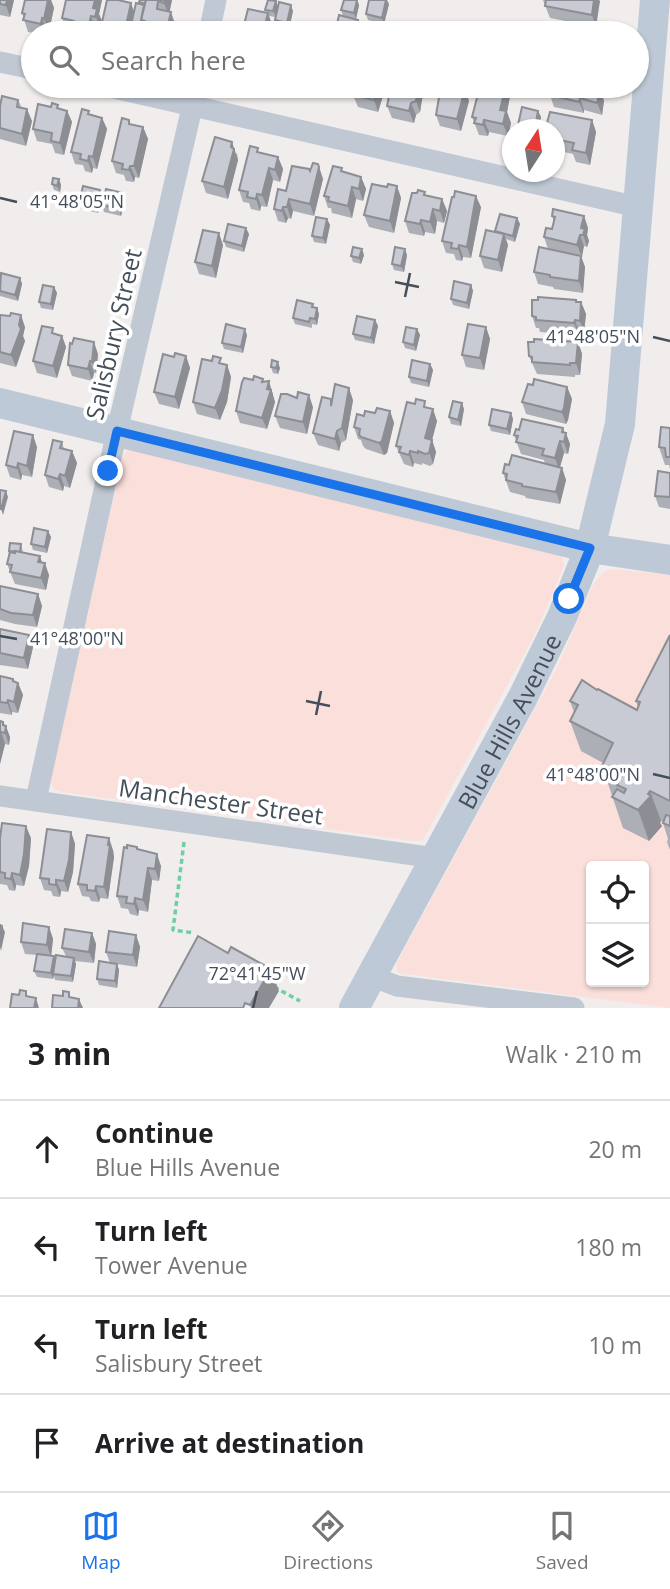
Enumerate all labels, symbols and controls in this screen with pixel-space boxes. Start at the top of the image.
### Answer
search box [21,21,649,98]
icon: search [45,41,83,79]
text: Search here [101,42,246,78]
north arrow [502,119,565,182]
text: 41°48'05"N [30,189,124,213]
street label: Salisbury Street [77,245,149,423]
text: 41°48'05"N [546,324,640,348]
route end [92,455,123,486]
route start [553,583,584,614]
text: 41°48'00"N [30,626,124,650]
street label: Blue Hills Avenue [449,628,568,814]
text: 41°48'00"N [546,762,640,786]
street label: Manchester Street [117,770,325,832]
map controls [586,861,649,987]
button: locate [586,861,649,924]
button: layers [586,924,649,987]
text: 72°41'45"W [208,961,306,985]
text: 3 min [28,1033,111,1074]
text: Walk · 210 m [505,1038,642,1070]
text: Continue [95,1115,214,1151]
icon: ahead [28,1130,66,1168]
text: 20 m [588,1133,642,1165]
text: Blue Hills Avenue [95,1151,280,1183]
text: Turn left [95,1213,207,1249]
icon: left [28,1228,66,1266]
text: 180 m [575,1231,642,1263]
text: Tower Avenue [95,1249,248,1281]
text: Turn left [95,1311,207,1347]
icon: left [28,1326,66,1364]
text: 10 m [588,1329,642,1361]
text: Salisbury Street [95,1347,262,1379]
icon: arrive [28,1424,66,1462]
text: Arrive at destination [95,1425,364,1461]
tab: Map [81,1507,121,1575]
tab: Directions [283,1507,373,1575]
tab: Saved [536,1507,589,1575]

